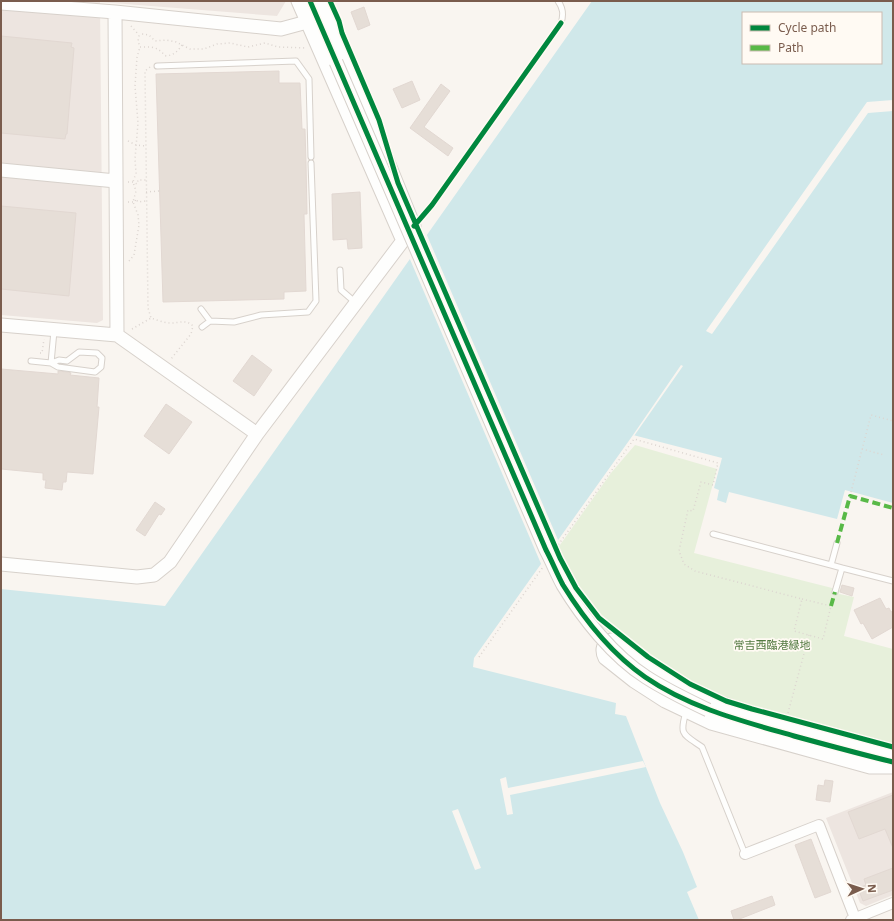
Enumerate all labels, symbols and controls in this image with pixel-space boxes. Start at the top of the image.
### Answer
legend [742,12,882,64]
text: Cycle path [778,19,836,36]
text: Path [778,39,804,56]
park label: 常吉西臨港緑地 [734,637,811,652]
north arrow [842,869,882,909]
text: N [865,884,880,893]

